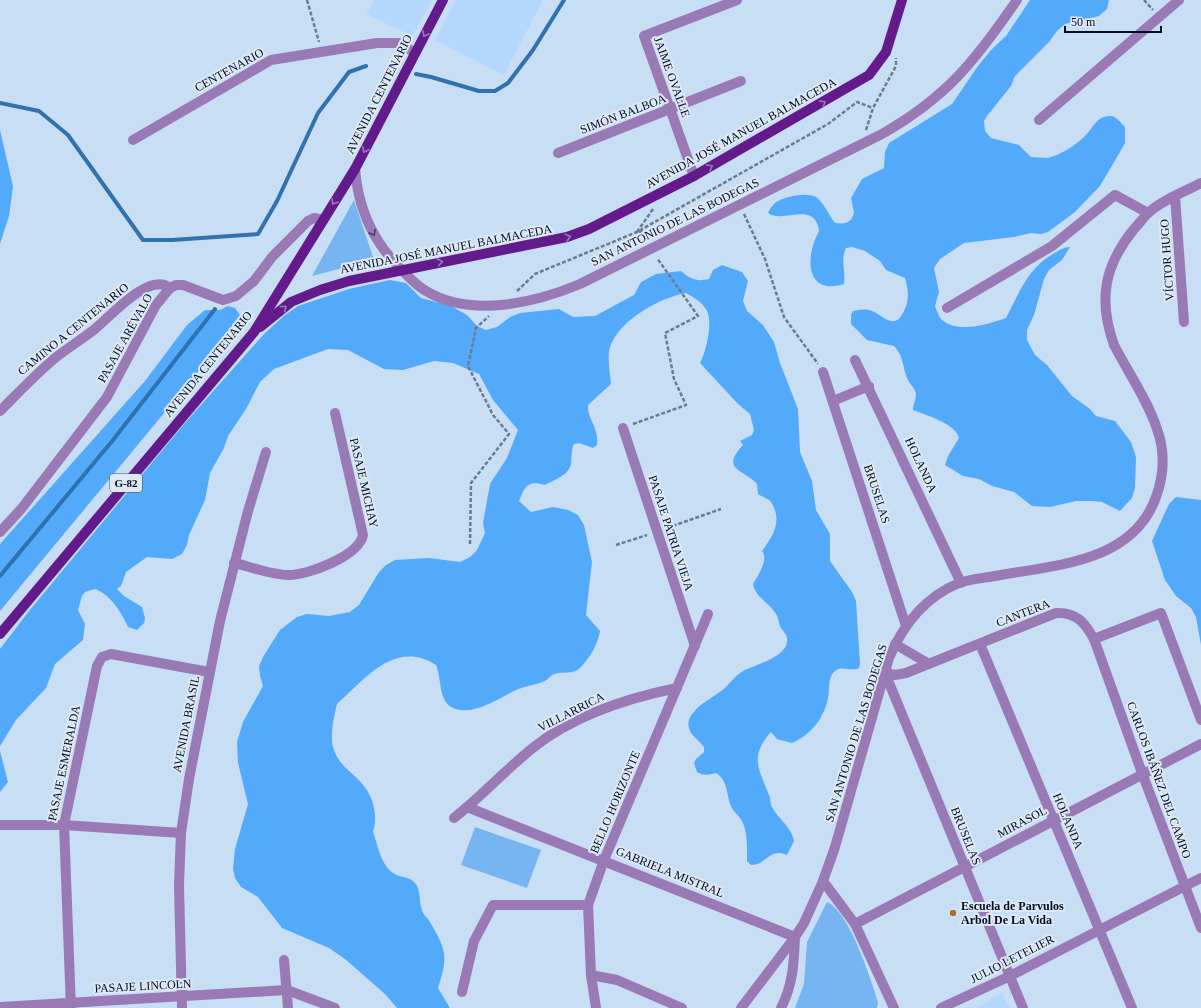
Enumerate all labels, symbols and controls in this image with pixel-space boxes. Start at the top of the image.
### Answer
scale bar [1065,8,1161,34]
text: 50 m [1071,15,1096,29]
one-way arrow [422,30,430,37]
street label: AVENIDA CENTENARIO [343,32,415,156]
street label: JAIME OVALLE [651,35,693,119]
street label: CENTENARIO [192,45,266,95]
street label: AVENIDA JOSÉ MANUEL BALMACEDA [643,74,839,191]
street label: SIMÓN BALBOA [578,91,668,137]
one-way arrow [819,101,826,108]
one-way arrow [362,145,370,153]
one-way arrow [706,165,713,172]
street label: SAN ANTONIO DE LAS BODEGAS [589,175,761,269]
one-way arrow [331,198,339,205]
street label: VÍCTOR HUGO [1157,218,1177,301]
street label: AVENIDA JOSÉ MANUEL BALMACEDA [339,221,554,276]
one-way arrow [368,229,376,236]
one-way arrow [564,233,571,242]
one-way arrow [437,259,443,267]
street label: CAMINO A CENTENARIO [15,280,132,378]
street label: PASAJE ARÉVALO [95,291,155,385]
one-way arrow [280,305,287,312]
street label: AVENIDA CENTENARIO [161,308,255,420]
street label: HOLANDA [902,435,940,495]
street label: PASAJE MICHAY [347,437,381,530]
street label: BRUSELAS [861,463,893,525]
street label: PASAJE PATRIA VIEJA [646,473,696,593]
road number: G-82 [110,474,142,492]
street label: CANTERA [994,596,1052,630]
street label: SAN ANTONIO DE LAS BODEGAS [822,642,890,824]
street label: AVENIDA BRASIL [170,675,202,773]
street label: VILLARRICA [535,689,607,735]
street label: CARLOS IBÁÑEZ DEL CAMPO [1124,700,1194,861]
street label: PASAJE ESMERALDA [45,704,83,822]
street label: BELLO HORIZONTE [587,748,643,856]
street label: HOLANDA [1050,791,1086,851]
street label: MIRASOL [995,803,1049,841]
street label: BRUSELAS [948,805,984,867]
street label: GABRIELA MISTRAL [614,844,726,900]
place label: Escuela de Parvulos Arbol De La Vida [961,899,1064,927]
marker: Escuela de Parvulos Arbol De La Vida [948,908,958,918]
street label: JULIO LETELIER [968,932,1056,986]
street label: PASAJE LINCOLN [94,976,192,996]

